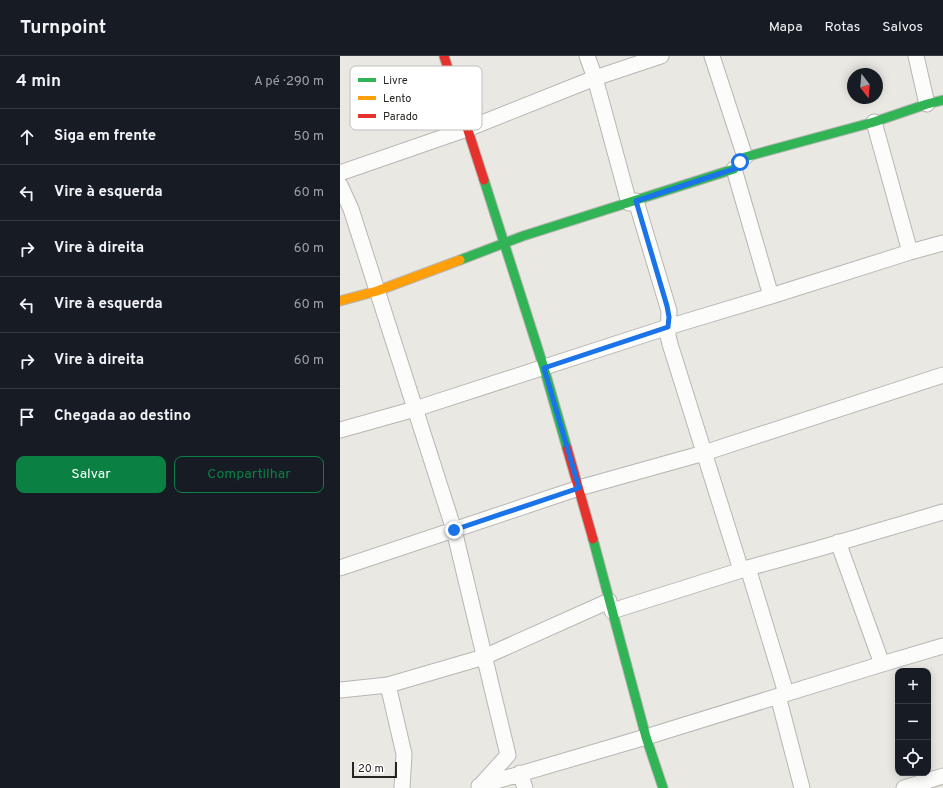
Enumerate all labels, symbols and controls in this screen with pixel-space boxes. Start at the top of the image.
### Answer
text: Turnpoint [20,16,106,40]
text: Mapa [769,19,803,36]
text: Rotas [825,19,860,36]
text: Salvos [882,19,923,36]
legend [350,66,482,130]
north arrow [847,68,883,104]
text: 4 min [16,71,61,93]
text: A pé · 290 m [254,74,324,90]
text: Livre [383,74,408,88]
text: Lento [383,92,411,106]
text: Parado [383,110,418,124]
icon: ahead [16,126,38,148]
text: Siga em frente [54,127,156,146]
text: 50 m [294,129,324,145]
route start [731,153,749,171]
icon: left [16,182,38,204]
text: Vire à esquerda [54,183,163,202]
text: 60 m [294,185,324,201]
icon: right [16,238,38,260]
text: Vire à direita [54,239,144,258]
text: 60 m [294,241,324,257]
icon: left [16,294,38,316]
text: Vire à esquerda [54,295,163,314]
text: 60 m [294,297,324,313]
icon: right [16,350,38,372]
text: Vire à direita [54,351,144,370]
text: 60 m [294,353,324,369]
icon: arrive [16,406,38,428]
text: Chegada ao destino [54,407,191,426]
button: Salvar [16,456,166,493]
button: Compartilhar [174,456,324,493]
route end [445,521,463,539]
map controls [895,668,931,776]
button: + [895,668,931,704]
button: − [895,704,931,740]
button: locate [895,740,931,776]
scale bar [352,760,397,779]
text: 20 m [358,762,384,776]

